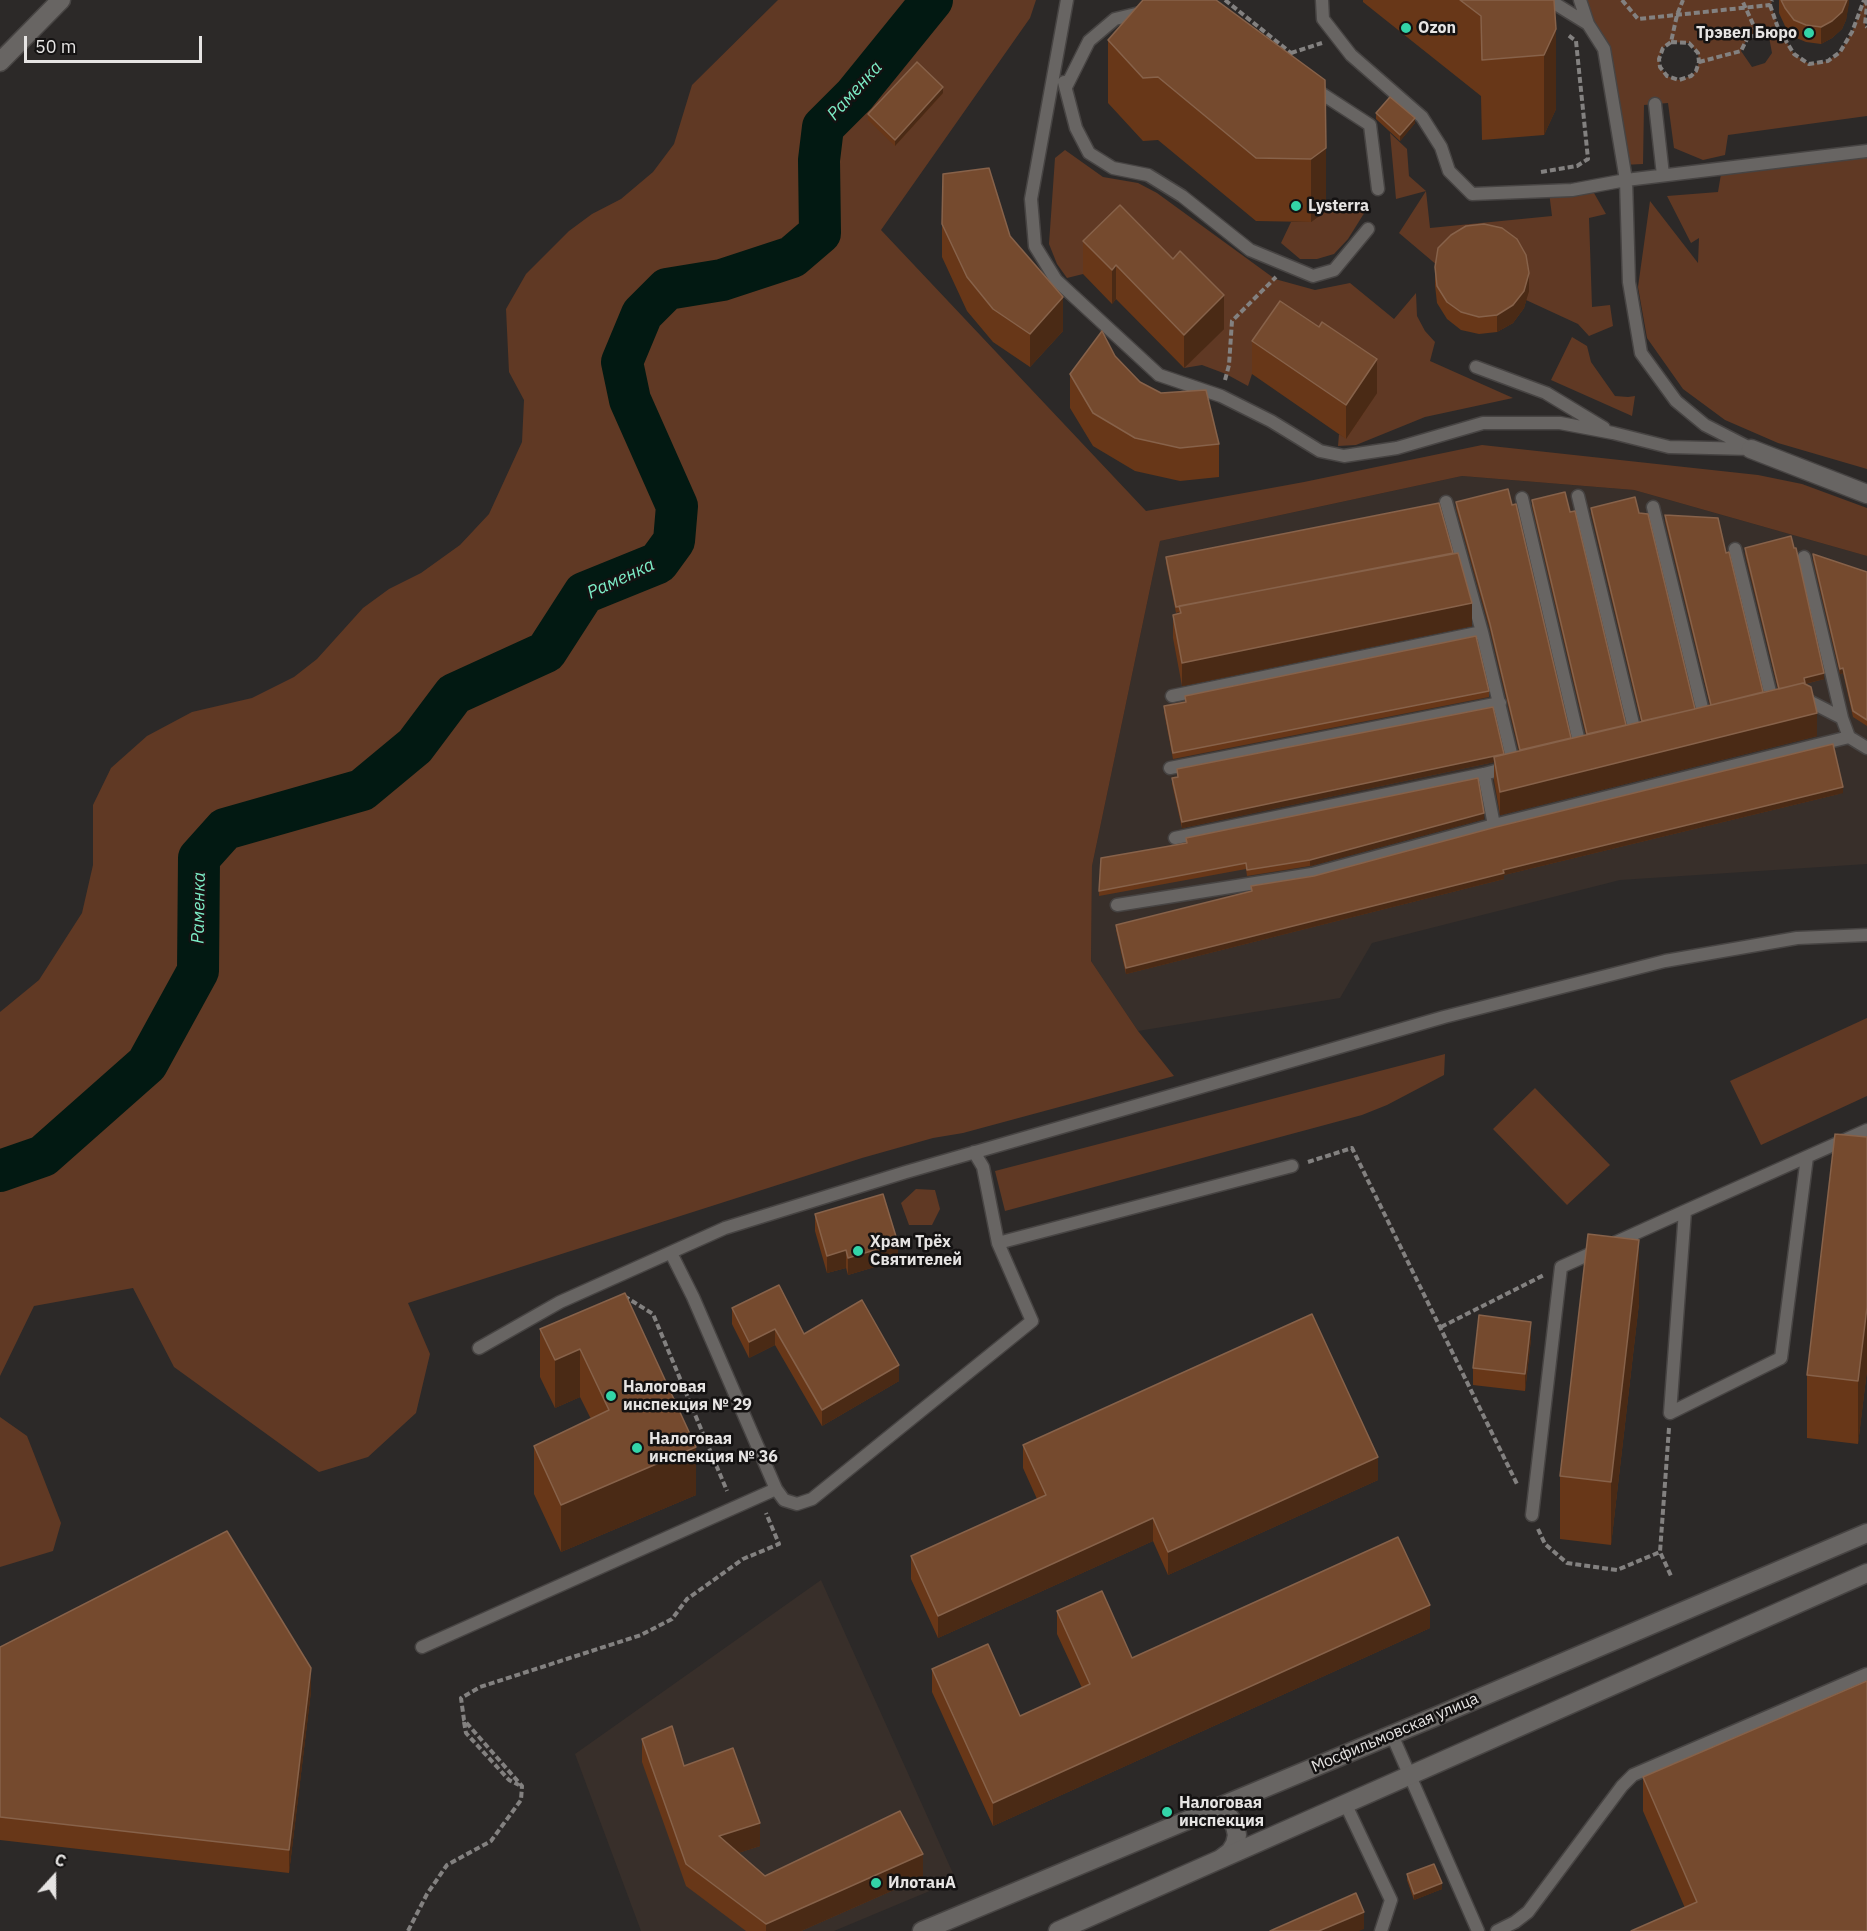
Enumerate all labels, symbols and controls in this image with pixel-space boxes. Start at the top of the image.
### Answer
place label: Ozon [1418,18,1456,38]
marker: Ozon [1399,21,1413,35]
place label: Трэвел Бюро [1696,23,1797,43]
scale bar [27,24,206,62]
marker: Трэвел Бюро [1802,26,1816,40]
text: 50 m [35,35,77,58]
water label: Раменка [823,57,887,125]
place label: Lysterra [1308,196,1369,216]
marker: Lysterra [1289,199,1303,213]
water label: Раменка [584,554,658,604]
water label: Раменка [188,872,210,944]
place label: Храм Трёх Святителей [870,1232,962,1270]
marker: Храм Трёх Святителей [851,1244,865,1258]
place label: Налоговая инспекция № 29 [623,1377,752,1415]
marker: Налоговая инспекция № 29 [604,1389,618,1403]
place label: Налоговая инспекция № 36 [649,1429,778,1467]
marker: Налоговая инспекция № 36 [630,1441,644,1455]
street label: Мосфильмовская улица [1309,1689,1481,1777]
place label: Налоговая инспекция [1179,1793,1264,1831]
marker: Налоговая инспекция [1160,1805,1174,1819]
north arrow [24,1847,84,1907]
text: С [52,1849,69,1871]
place label: ИлотанА [888,1873,956,1893]
marker: ИлотанА [869,1876,883,1890]

